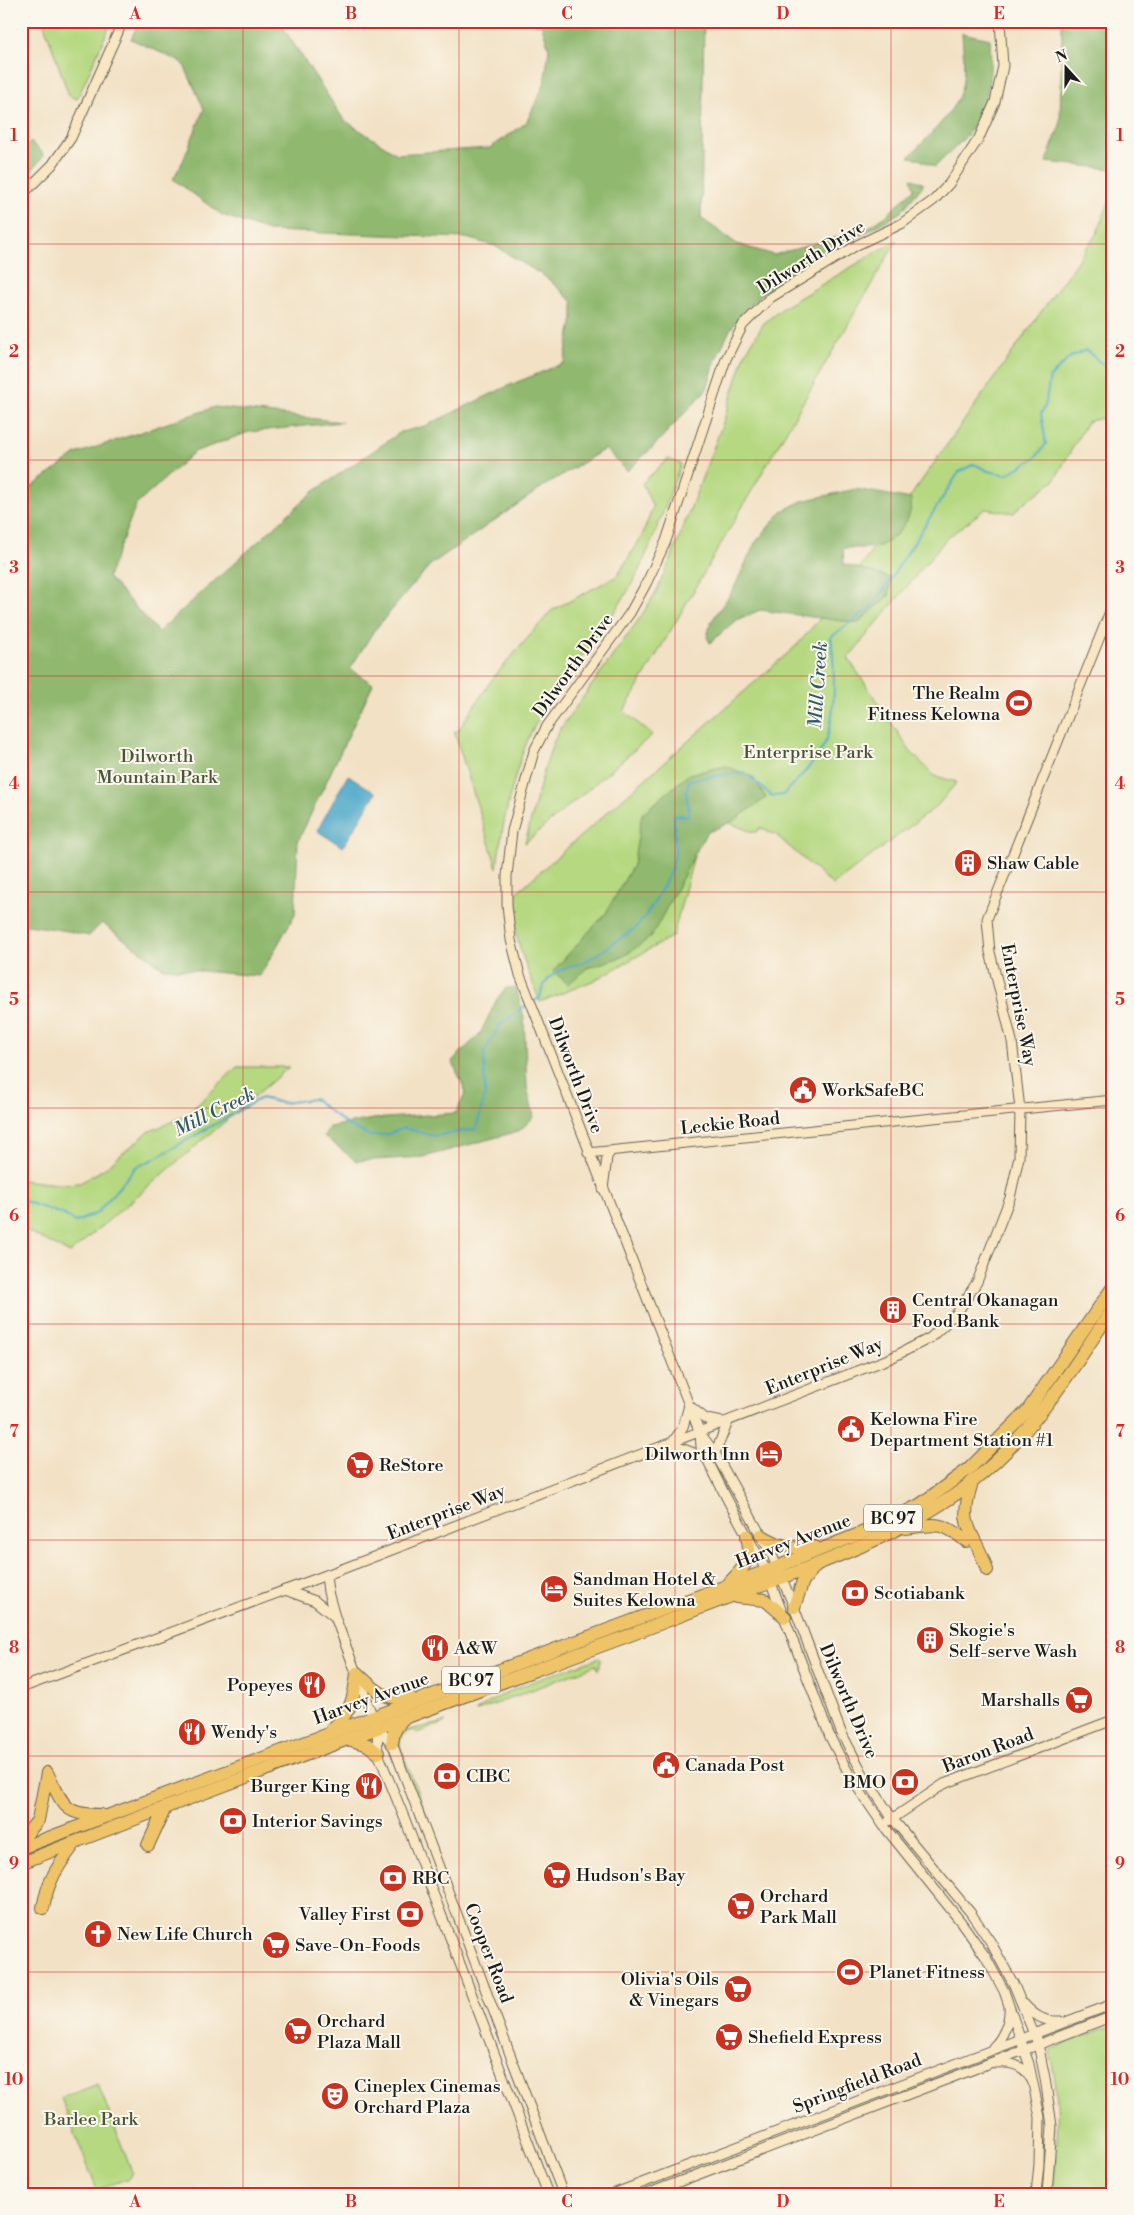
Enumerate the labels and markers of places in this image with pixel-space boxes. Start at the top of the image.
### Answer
place label: The Realm Fitness Kelowna [868,682,1001,726]
sports icon: The Realm Fitness Kelowna [1004,688,1034,718]
building icon: Shaw Cable [953,848,983,878]
place label: Shaw Cable [987,852,1079,875]
public building icon: WorkSafeBC [788,1075,818,1105]
place label: WorkSafeBC [821,1079,924,1102]
place label: Central Okanagan Food Bank [912,1289,1059,1333]
building icon: Central Okanagan Food Bank [878,1295,908,1325]
place label: Kelowna Fire Department Station #1 [870,1408,1054,1452]
public building icon: Kelowna Fire Department Station #1 [836,1414,866,1444]
hotel icon: Dilworth Inn [754,1439,784,1469]
place label: Dilworth Inn [645,1443,750,1466]
supermarket icon: ReStore [345,1450,375,1480]
place label: ReStore [379,1454,444,1477]
place label: Sandman Hotel & Suites Kelowna [573,1568,716,1612]
hotel icon: Sandman Hotel & Suites Kelowna [539,1574,569,1604]
bank icon: Scotiabank [840,1578,870,1608]
place label: Scotiabank [874,1582,966,1605]
place label: Skogie's Self-serve Wash [949,1619,1077,1663]
building icon: Skogie's Self-serve Wash [915,1625,945,1655]
restaurant icon: A&W [420,1633,450,1663]
place label: A&W [453,1637,498,1660]
restaurant icon: Popeyes [297,1670,327,1700]
place label: Popeyes [227,1674,293,1697]
supermarket icon: Marshalls [1064,1685,1094,1715]
place label: Marshalls [981,1689,1060,1712]
restaurant icon: Wendy's [177,1717,207,1747]
place label: Wendy's [210,1721,277,1744]
public building icon: Canada Post [651,1750,681,1780]
place label: Canada Post [685,1754,786,1777]
bank icon: CIBC [432,1761,462,1791]
place label: CIBC [466,1765,510,1788]
bank icon: BMO [890,1767,920,1797]
restaurant icon: Burger King [354,1771,384,1801]
place label: BMO [842,1771,886,1794]
place label: Burger King [250,1775,351,1798]
bank icon: Interior Savings [218,1806,248,1836]
place label: Interior Savings [252,1810,383,1833]
supermarket icon: Hudson's Bay [542,1860,572,1890]
bank icon: RBC [378,1863,408,1893]
place label: Hudson's Bay [576,1864,686,1887]
place label: RBC [412,1867,449,1890]
place label: Orchard Park Mall [760,1885,837,1929]
supermarket icon: Orchard Park Mall [726,1891,756,1921]
bank icon: Valley First [395,1899,425,1929]
place label: Valley First [298,1903,392,1926]
church icon: New Life Church [83,1919,113,1949]
place label: New Life Church [117,1923,253,1946]
supermarket icon: Save-On-Foods [261,1930,291,1960]
place label: Save-On-Foods [295,1934,421,1957]
sports icon: Planet Fitness [835,1957,865,1987]
place label: Planet Fitness [869,1961,985,1984]
place label: Olivia's Oils & Vinegars [621,1968,719,2012]
supermarket icon: Olivia's Oils & Vinegars [723,1974,753,2004]
place label: Orchard Plaza Mall [317,2010,402,2054]
supermarket icon: Orchard Plaza Mall [283,2016,313,2046]
supermarket icon: Shefield Express [714,2022,744,2052]
place label: Shefield Express [748,2026,882,2049]
place label: Cineplex Cinemas Orchard Plaza [354,2075,501,2119]
theatre icon: Cineplex Cinemas Orchard Plaza [320,2081,350,2111]

